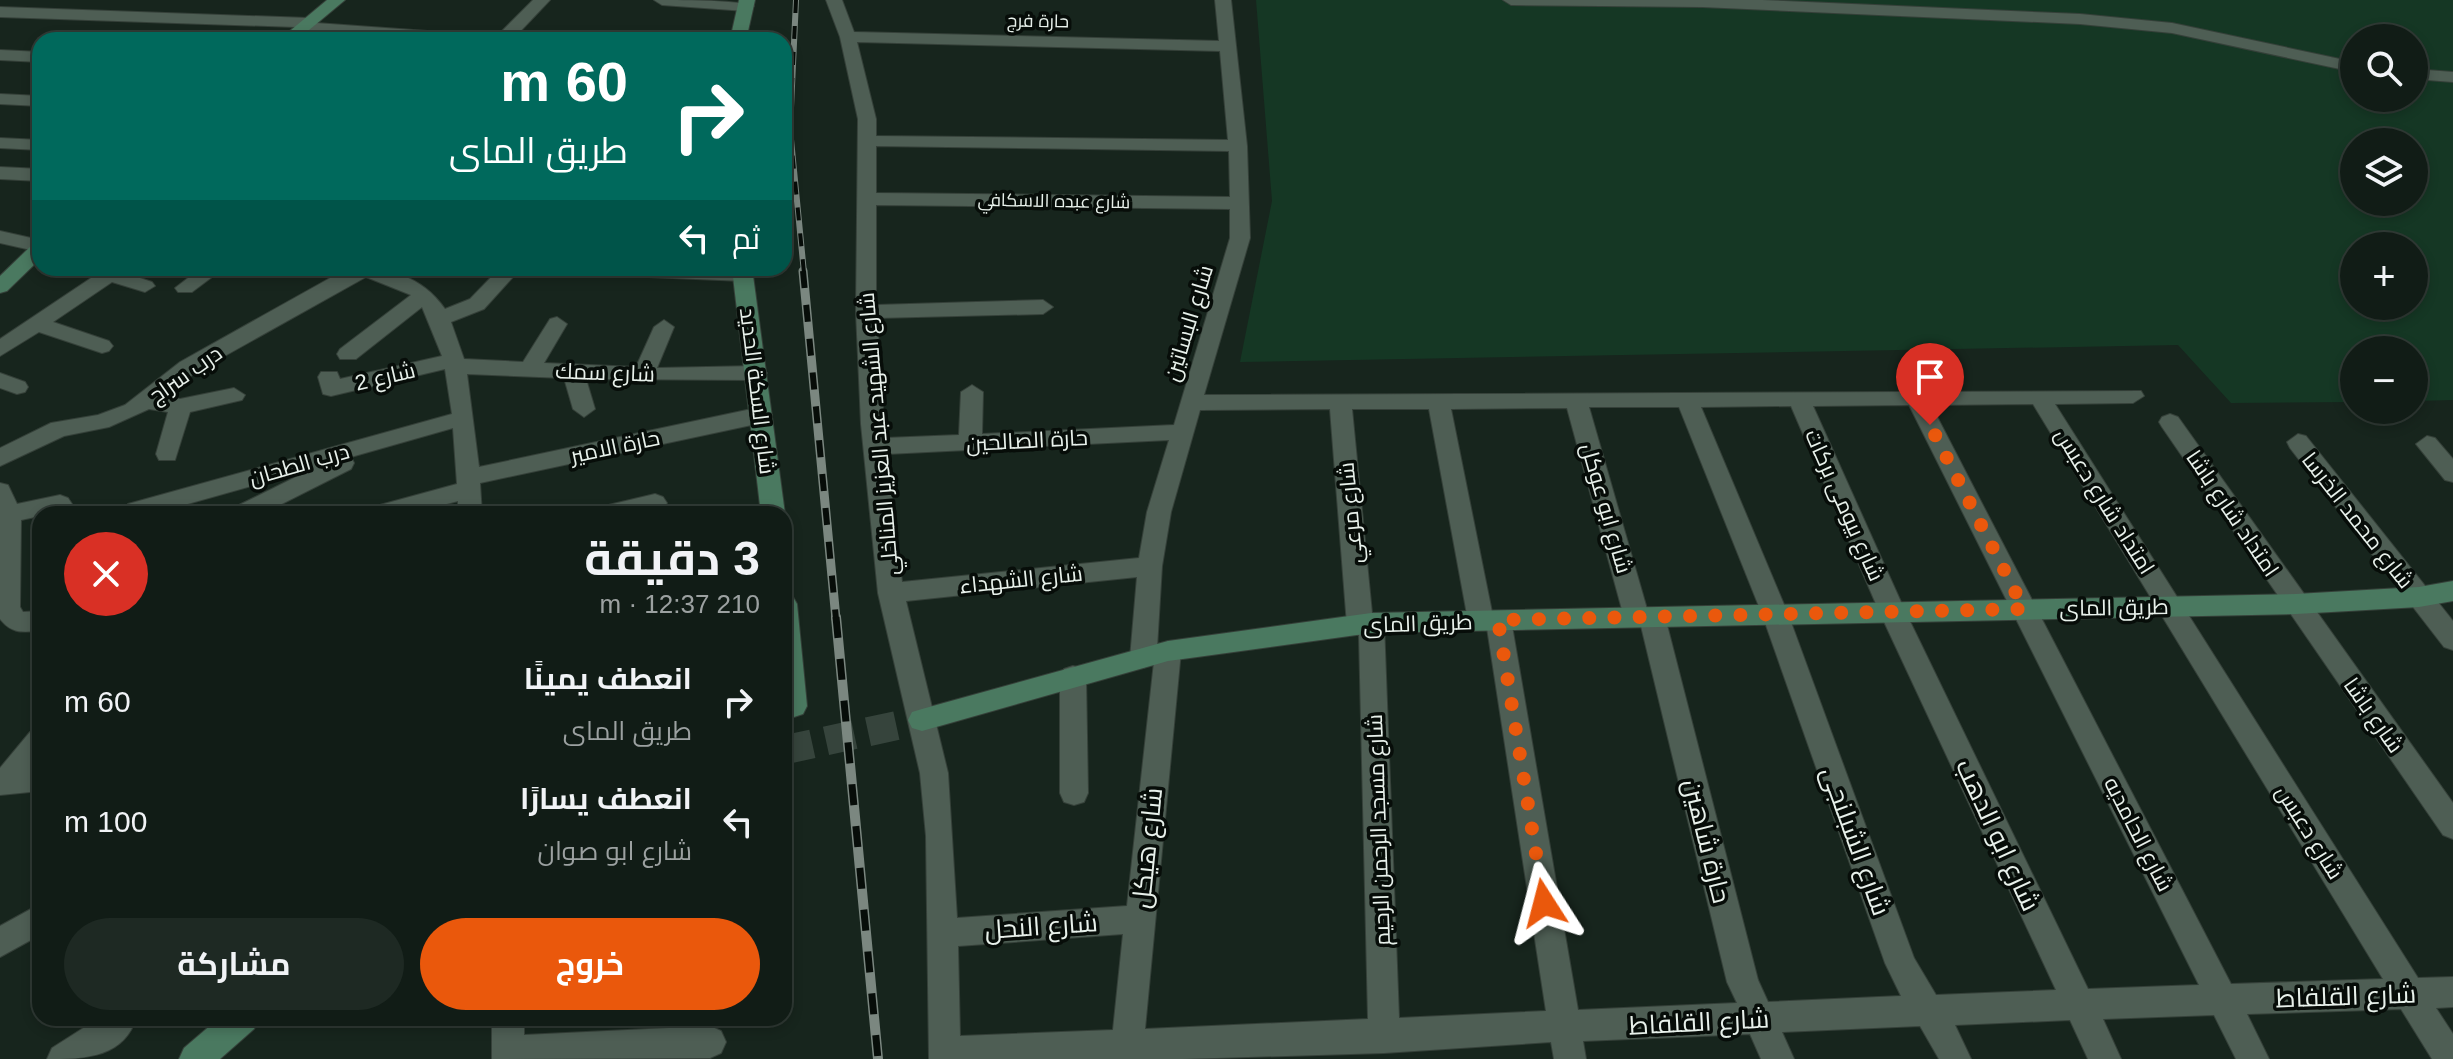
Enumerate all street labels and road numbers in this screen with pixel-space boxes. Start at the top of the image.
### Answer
street label: حارة فرج [1007,10,1069,34]
street label: شارع عبده الاسكافي [977,190,1131,216]
street label: شارع البساتين [1159,262,1220,385]
street label: شارع الشهيد عبد العزيز المناخلي [854,291,907,576]
street label: شارع السكة الحديد [733,306,780,476]
street label: درب سراج [144,340,228,410]
street label: شارع 2 [353,357,418,397]
street label: شارع سمك [555,358,655,389]
street label: امتداد شارع دعبس [2048,424,2159,580]
street label: حارة الامير [566,425,662,469]
street label: حارة الصالحين [966,425,1089,457]
street label: شارع بيومى بركات [1798,425,1889,586]
street label: درب الطحان [246,438,352,491]
street label: شارع ابو عوكل [1574,440,1637,577]
street label: امتداد شارع باشا [2180,445,2284,582]
street label: شارع محمد الخرسا [2295,447,2418,594]
street label: شارع مرعي [1334,461,1371,565]
street label: شارع الشهداء [958,561,1084,600]
street label: طريق الماى [2059,594,2169,622]
street label: طريق الماى [1363,609,1473,639]
street label: شارع باشا [2337,673,2408,759]
street label: شارع مسجد الرحمن الرحيم [1362,714,1398,946]
street label: شارع ابو الدهب [1948,754,2046,916]
street label: شارع الشبلنجى [1813,763,1897,920]
street label: شارع الحامديه [2097,773,2178,896]
street label: حارة شاهين [1676,776,1737,907]
street label: شارع دعبس [2269,781,2348,885]
street label: شارع هيكل [1126,786,1170,910]
street label: شارع النحل [983,907,1099,947]
street label: شارع القلفاط [2275,979,2417,1015]
street label: شارع القلفاط [1628,1003,1770,1043]

